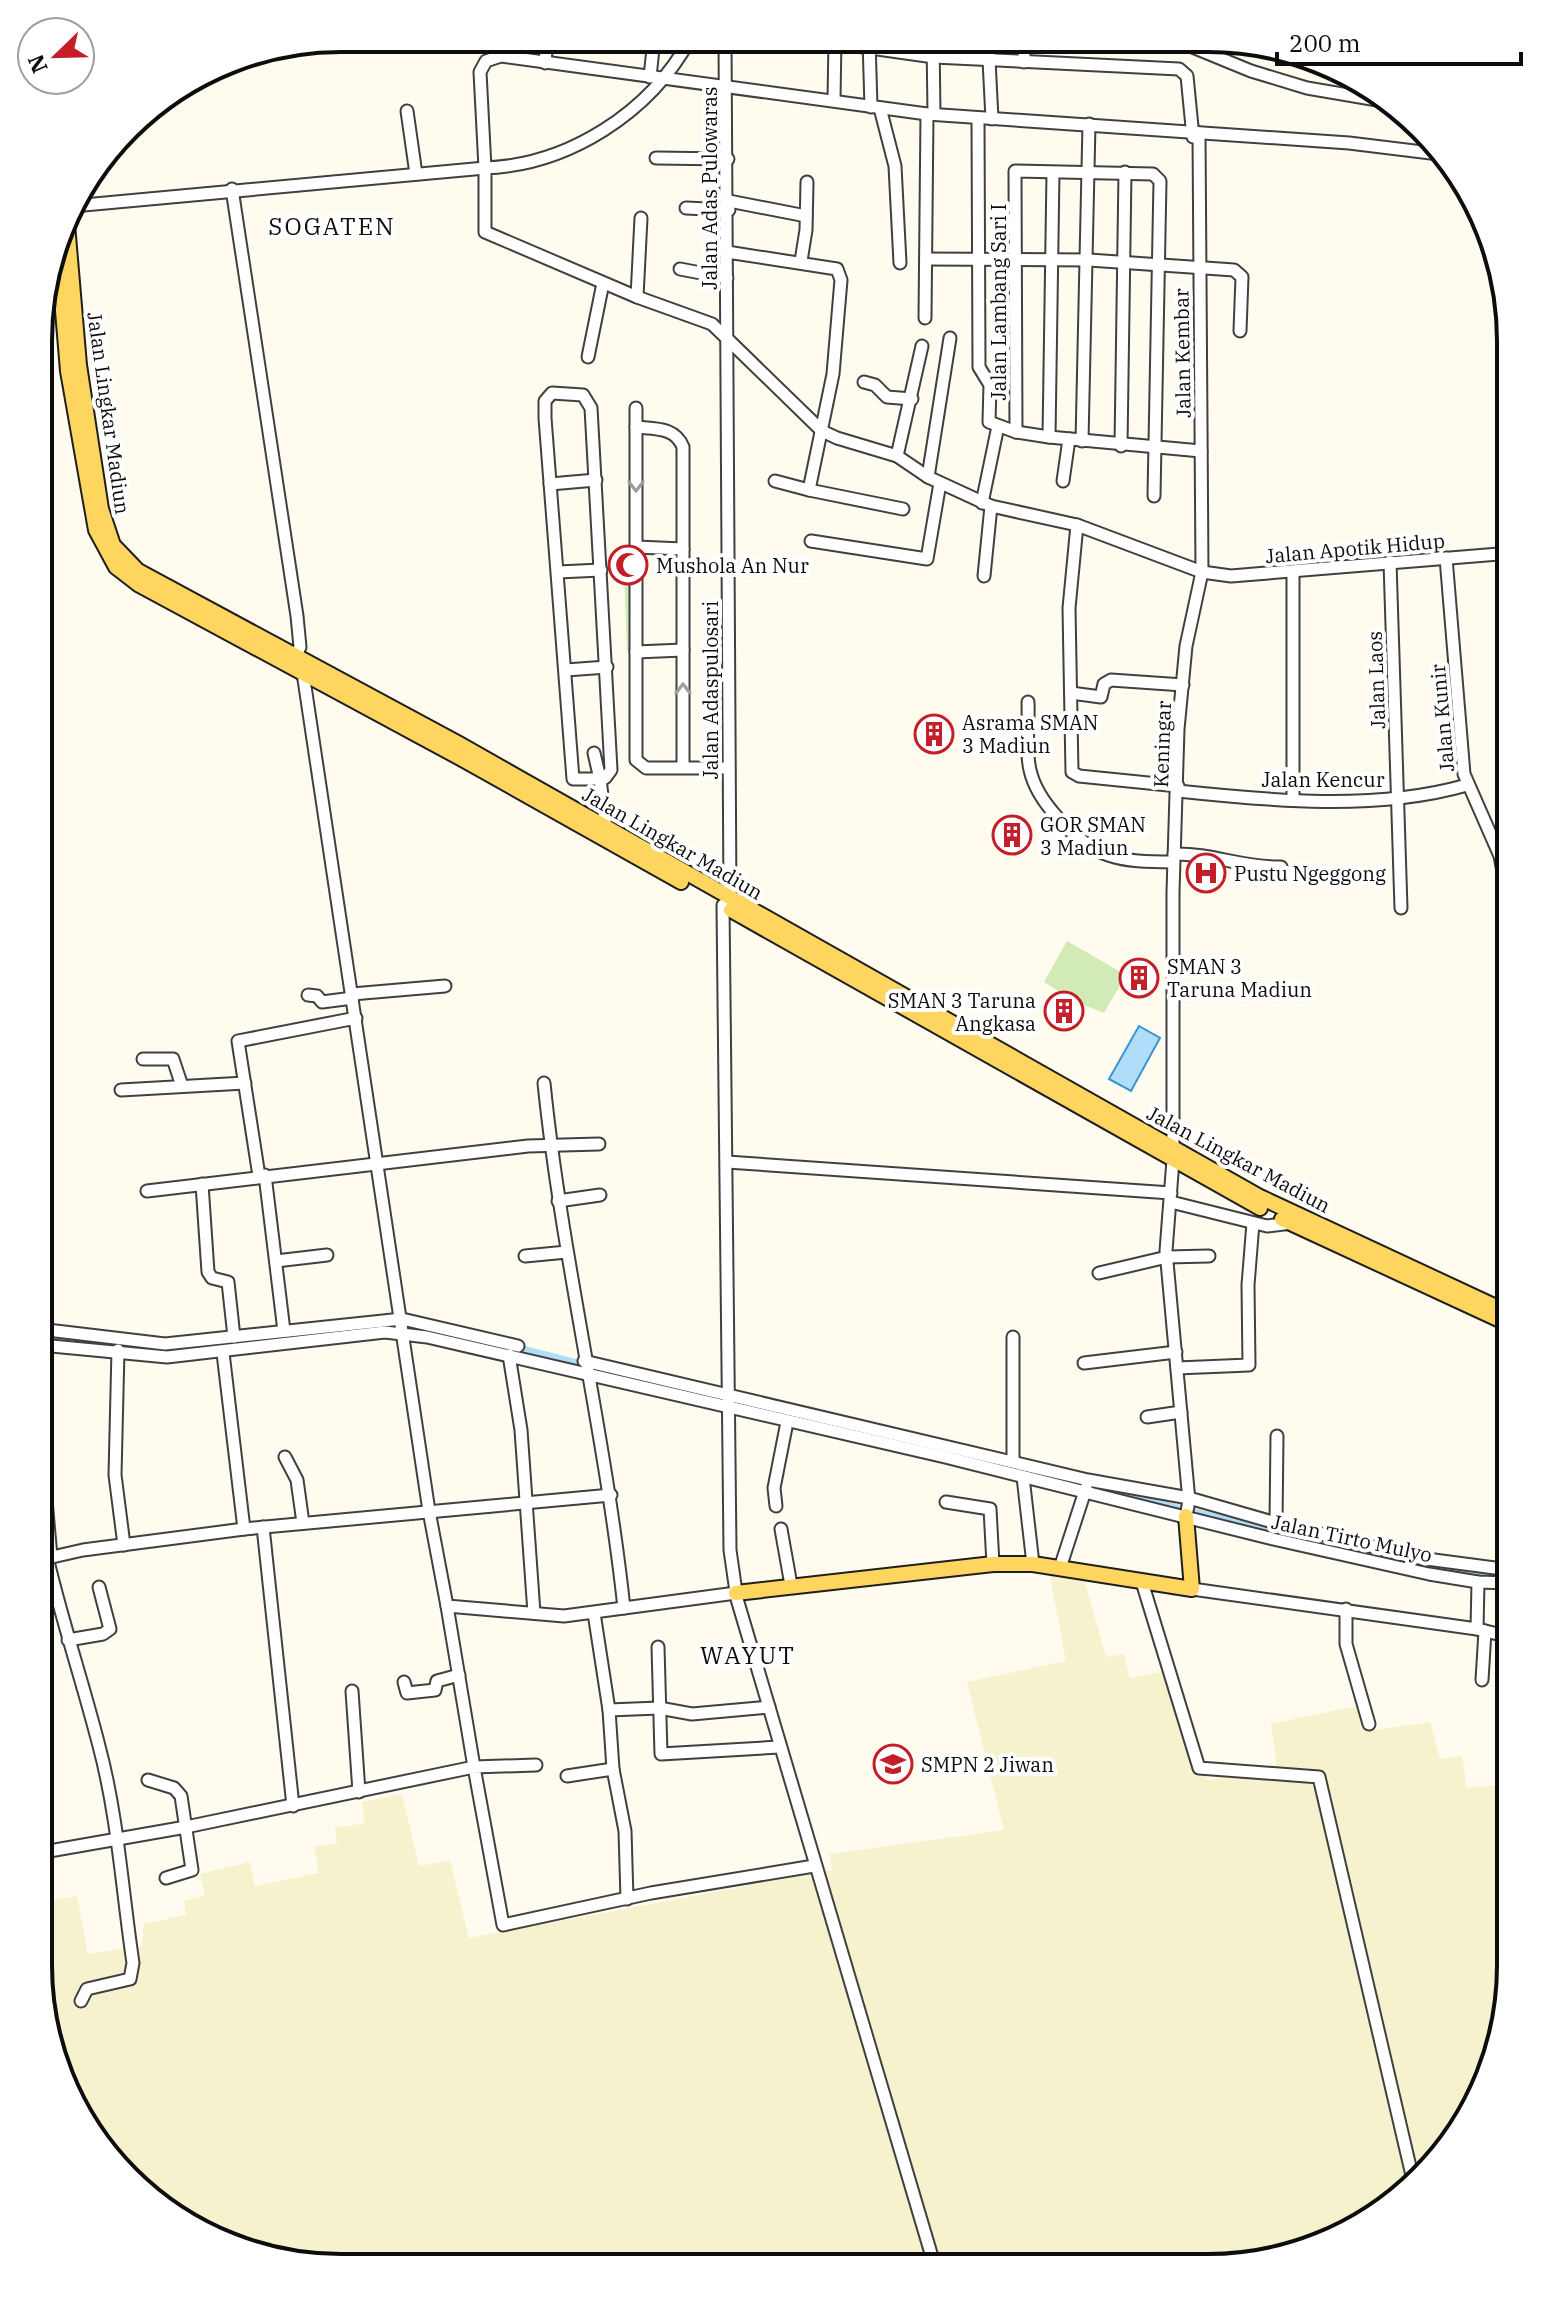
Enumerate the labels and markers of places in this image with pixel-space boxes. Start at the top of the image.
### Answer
mosque icon: Mushola An Nur [607,544,649,586]
place label: Mushola An Nur [656,552,809,579]
place label: Asrama SMAN 3 Madiun [962,709,1098,759]
building icon: Asrama SMAN 3 Madiun [913,713,955,755]
place label: GOR SMAN 3 Madiun [1040,811,1146,861]
building icon: GOR SMAN 3 Madiun [991,814,1033,856]
hospital icon: Pustu Ngeggong [1185,852,1227,894]
place label: Pustu Ngeggong [1234,860,1386,887]
place label: SMAN 3 Taruna Madiun [1167,953,1312,1003]
building icon: SMAN 3 Taruna Madiun [1118,957,1160,999]
place label: SMAN 3 Taruna Angkasa [888,987,1036,1037]
building icon: SMAN 3 Taruna Angkasa [1043,990,1085,1032]
school or university icon: SMPN 2 Jiwan [872,1743,914,1785]
place label: SMPN 2 Jiwan [921,1751,1054,1778]

